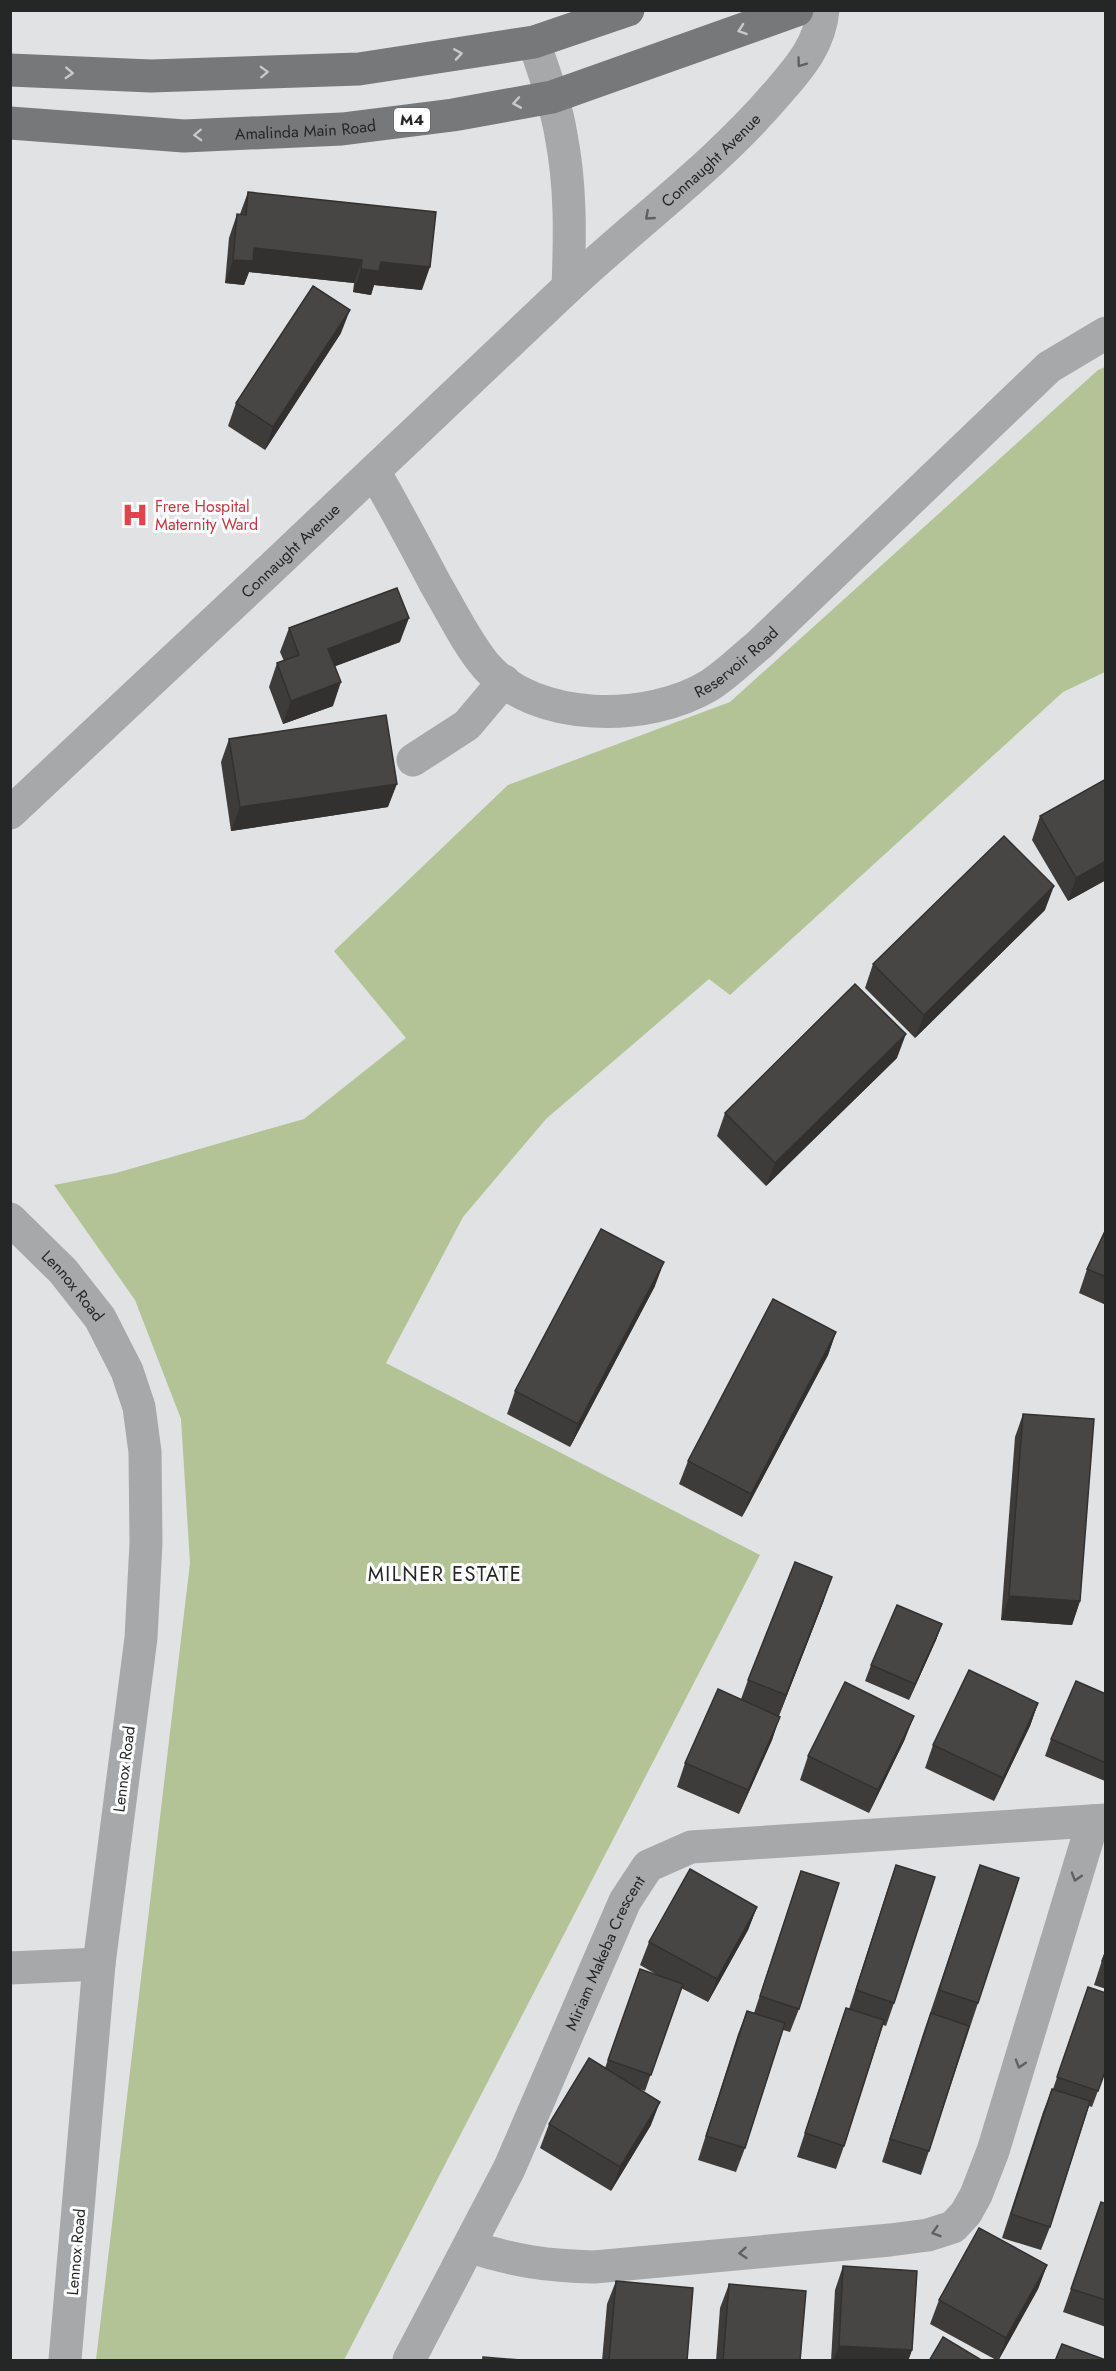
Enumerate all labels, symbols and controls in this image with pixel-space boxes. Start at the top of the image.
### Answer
one-way arrow [737,22,748,35]
one-way arrow [452,48,462,61]
one-way arrow [797,57,808,68]
one-way arrow [64,66,73,79]
one-way arrow [259,66,268,79]
one-way arrow [512,96,522,109]
road number: M4 [394,108,430,132]
street label: Connaught Avenue [656,108,766,212]
street label: Amalinda Main Road [234,113,377,145]
one-way arrow [193,129,202,141]
one-way arrow [645,209,656,220]
place label: Frere Hospital Maternity Ward [155,495,258,536]
street label: Connaught Avenue [235,498,345,603]
hospital icon: Frere Hospital Maternity Ward [120,500,150,530]
street label: Reservoir Road [690,621,783,703]
street label: Lennox Road [37,1245,110,1326]
district label: MILNER ESTATE [368,1560,522,1589]
street label: Lennox Road [107,1725,141,1813]
street label: Miriam Makeba Crescent [559,1871,650,2034]
one-way arrow [1071,1871,1083,1882]
one-way arrow [1015,2058,1027,2069]
street label: Lennox Road [61,2208,91,2296]
one-way arrow [931,2225,942,2237]
one-way arrow [738,2246,747,2259]

